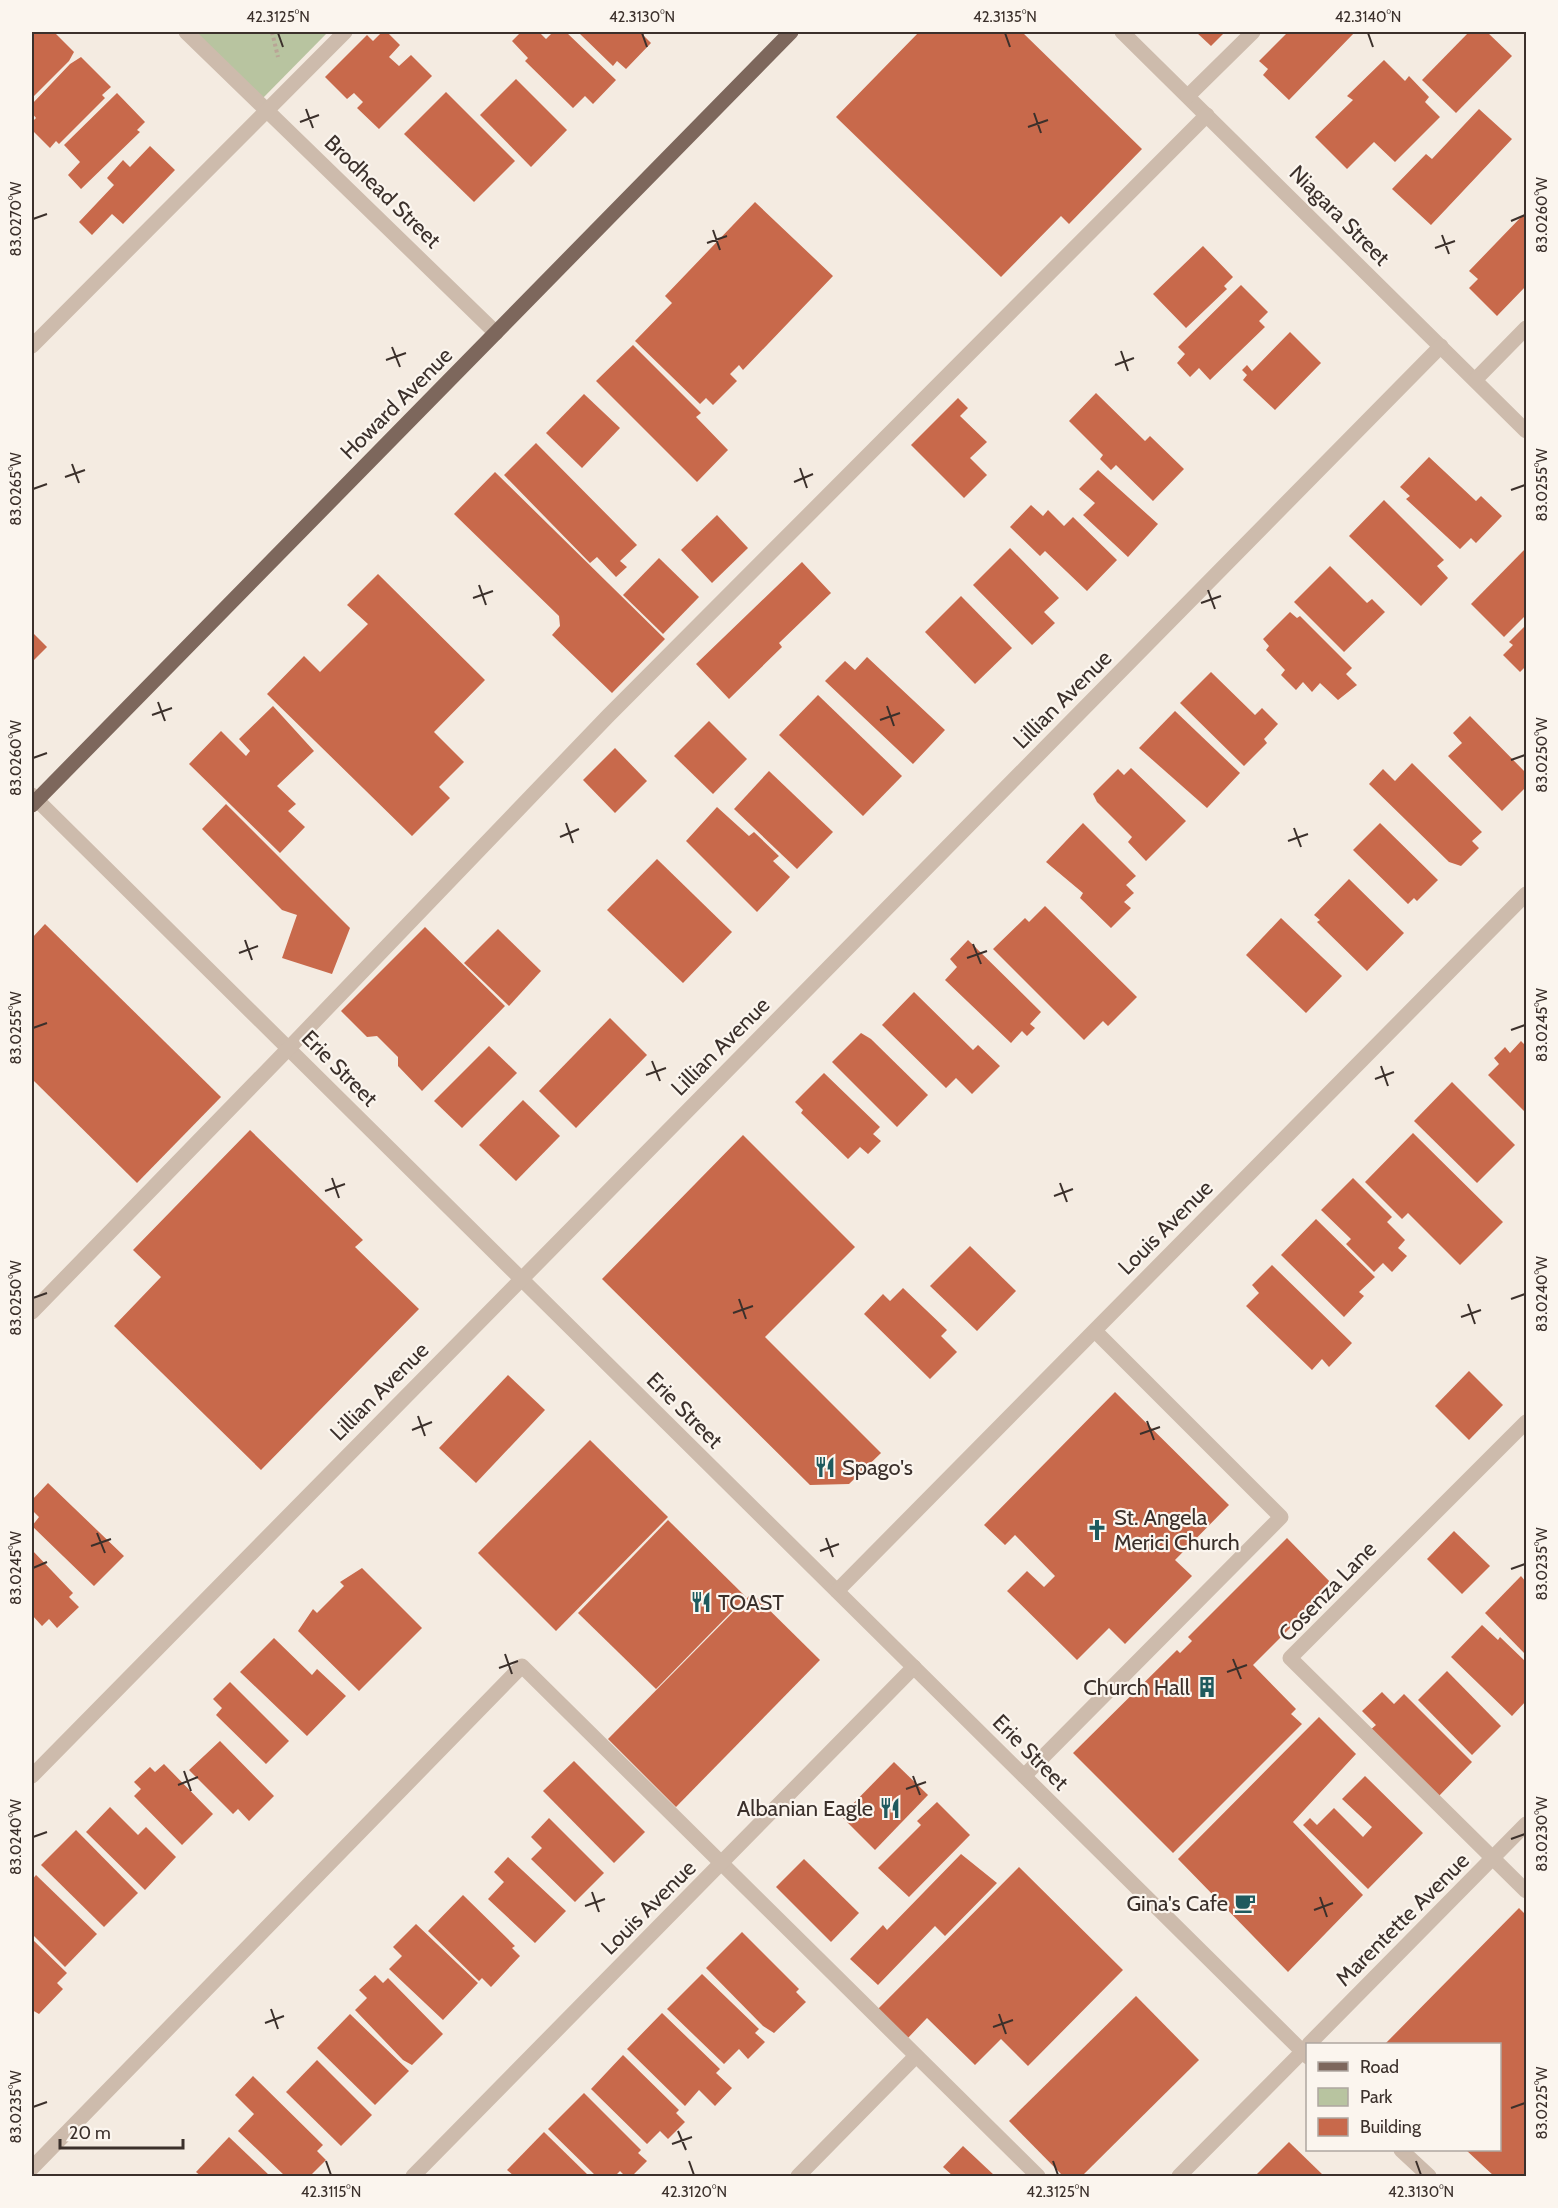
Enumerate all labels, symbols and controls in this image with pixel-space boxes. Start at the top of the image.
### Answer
text: 42.3125°N [246,8,310,26]
text: 42.3130°N [609,8,675,26]
text: 42.3135°N [973,8,1037,26]
text: 42.3140°N [1335,8,1401,26]
street label: Brodhead Street [319,129,447,254]
street label: Niagara Street [1284,160,1396,272]
text: 83.0260°W [1533,176,1551,253]
text: 83.0270°W [7,181,25,256]
street label: Howard Avenue [335,342,458,465]
text: 83.0255°W [1533,448,1551,522]
text: 83.0265°W [7,451,25,526]
street label: Lillian Avenue [1007,644,1117,754]
text: 83.0250°W [1533,716,1551,793]
text: 83.0260°W [7,719,25,796]
text: 83.0245°W [1533,987,1551,1062]
text: 83.0255°W [7,991,25,1065]
street label: Lillian Avenue [665,991,775,1101]
street label: Erie Street [296,1025,384,1112]
street label: Louis Avenue [1112,1174,1218,1280]
text: 83.0240°W [1533,1255,1551,1332]
text: 83.0250°W [7,1259,25,1336]
street label: Lillian Avenue [324,1336,434,1446]
street label: Erie Street [641,1367,729,1454]
place label: Spago's [842,1454,913,1481]
restaurant icon: Spago's [813,1455,837,1479]
place label: St. Angela Merici Church [1114,1504,1240,1556]
church icon: St. Angela Merici Church [1085,1518,1109,1542]
text: 83.0235°W [1533,1527,1551,1601]
text: 83.0245°W [7,1530,25,1605]
street label: Cosenza Lane [1273,1536,1382,1647]
place label: TOAST [718,1589,784,1616]
restaurant icon: TOAST [689,1590,713,1614]
place label: Church Hall [1083,1674,1191,1701]
building icon: Church Hall [1195,1675,1219,1699]
street label: Erie Street [987,1709,1075,1796]
place label: Albanian Eagle [737,1795,873,1822]
text: 83.0230°W [1533,1795,1551,1872]
restaurant icon: Albanian Eagle [878,1796,902,1820]
text: 83.0240°W [7,1798,25,1875]
street label: Marentette Avenue [1330,1847,1475,1992]
street label: Louis Avenue [595,1854,701,1960]
place label: Gina's Cafe [1126,1890,1228,1917]
cafe icon: Gina's Cafe [1233,1891,1257,1915]
legend [1306,2043,1501,2151]
text: Road [1360,2056,1399,2078]
text: 83.0225°W [1533,2066,1551,2139]
text: 83.0235°W [7,2070,25,2144]
text: Park [1360,2086,1393,2108]
scale bar [60,2112,183,2150]
text: Building [1360,2116,1422,2138]
text: 20 m [69,2122,111,2144]
text: 42.3115°N [301,2183,361,2201]
text: 42.3120°N [661,2183,727,2201]
text: 42.3125°N [1026,2183,1090,2201]
text: 42.3130°N [1388,2183,1454,2201]

